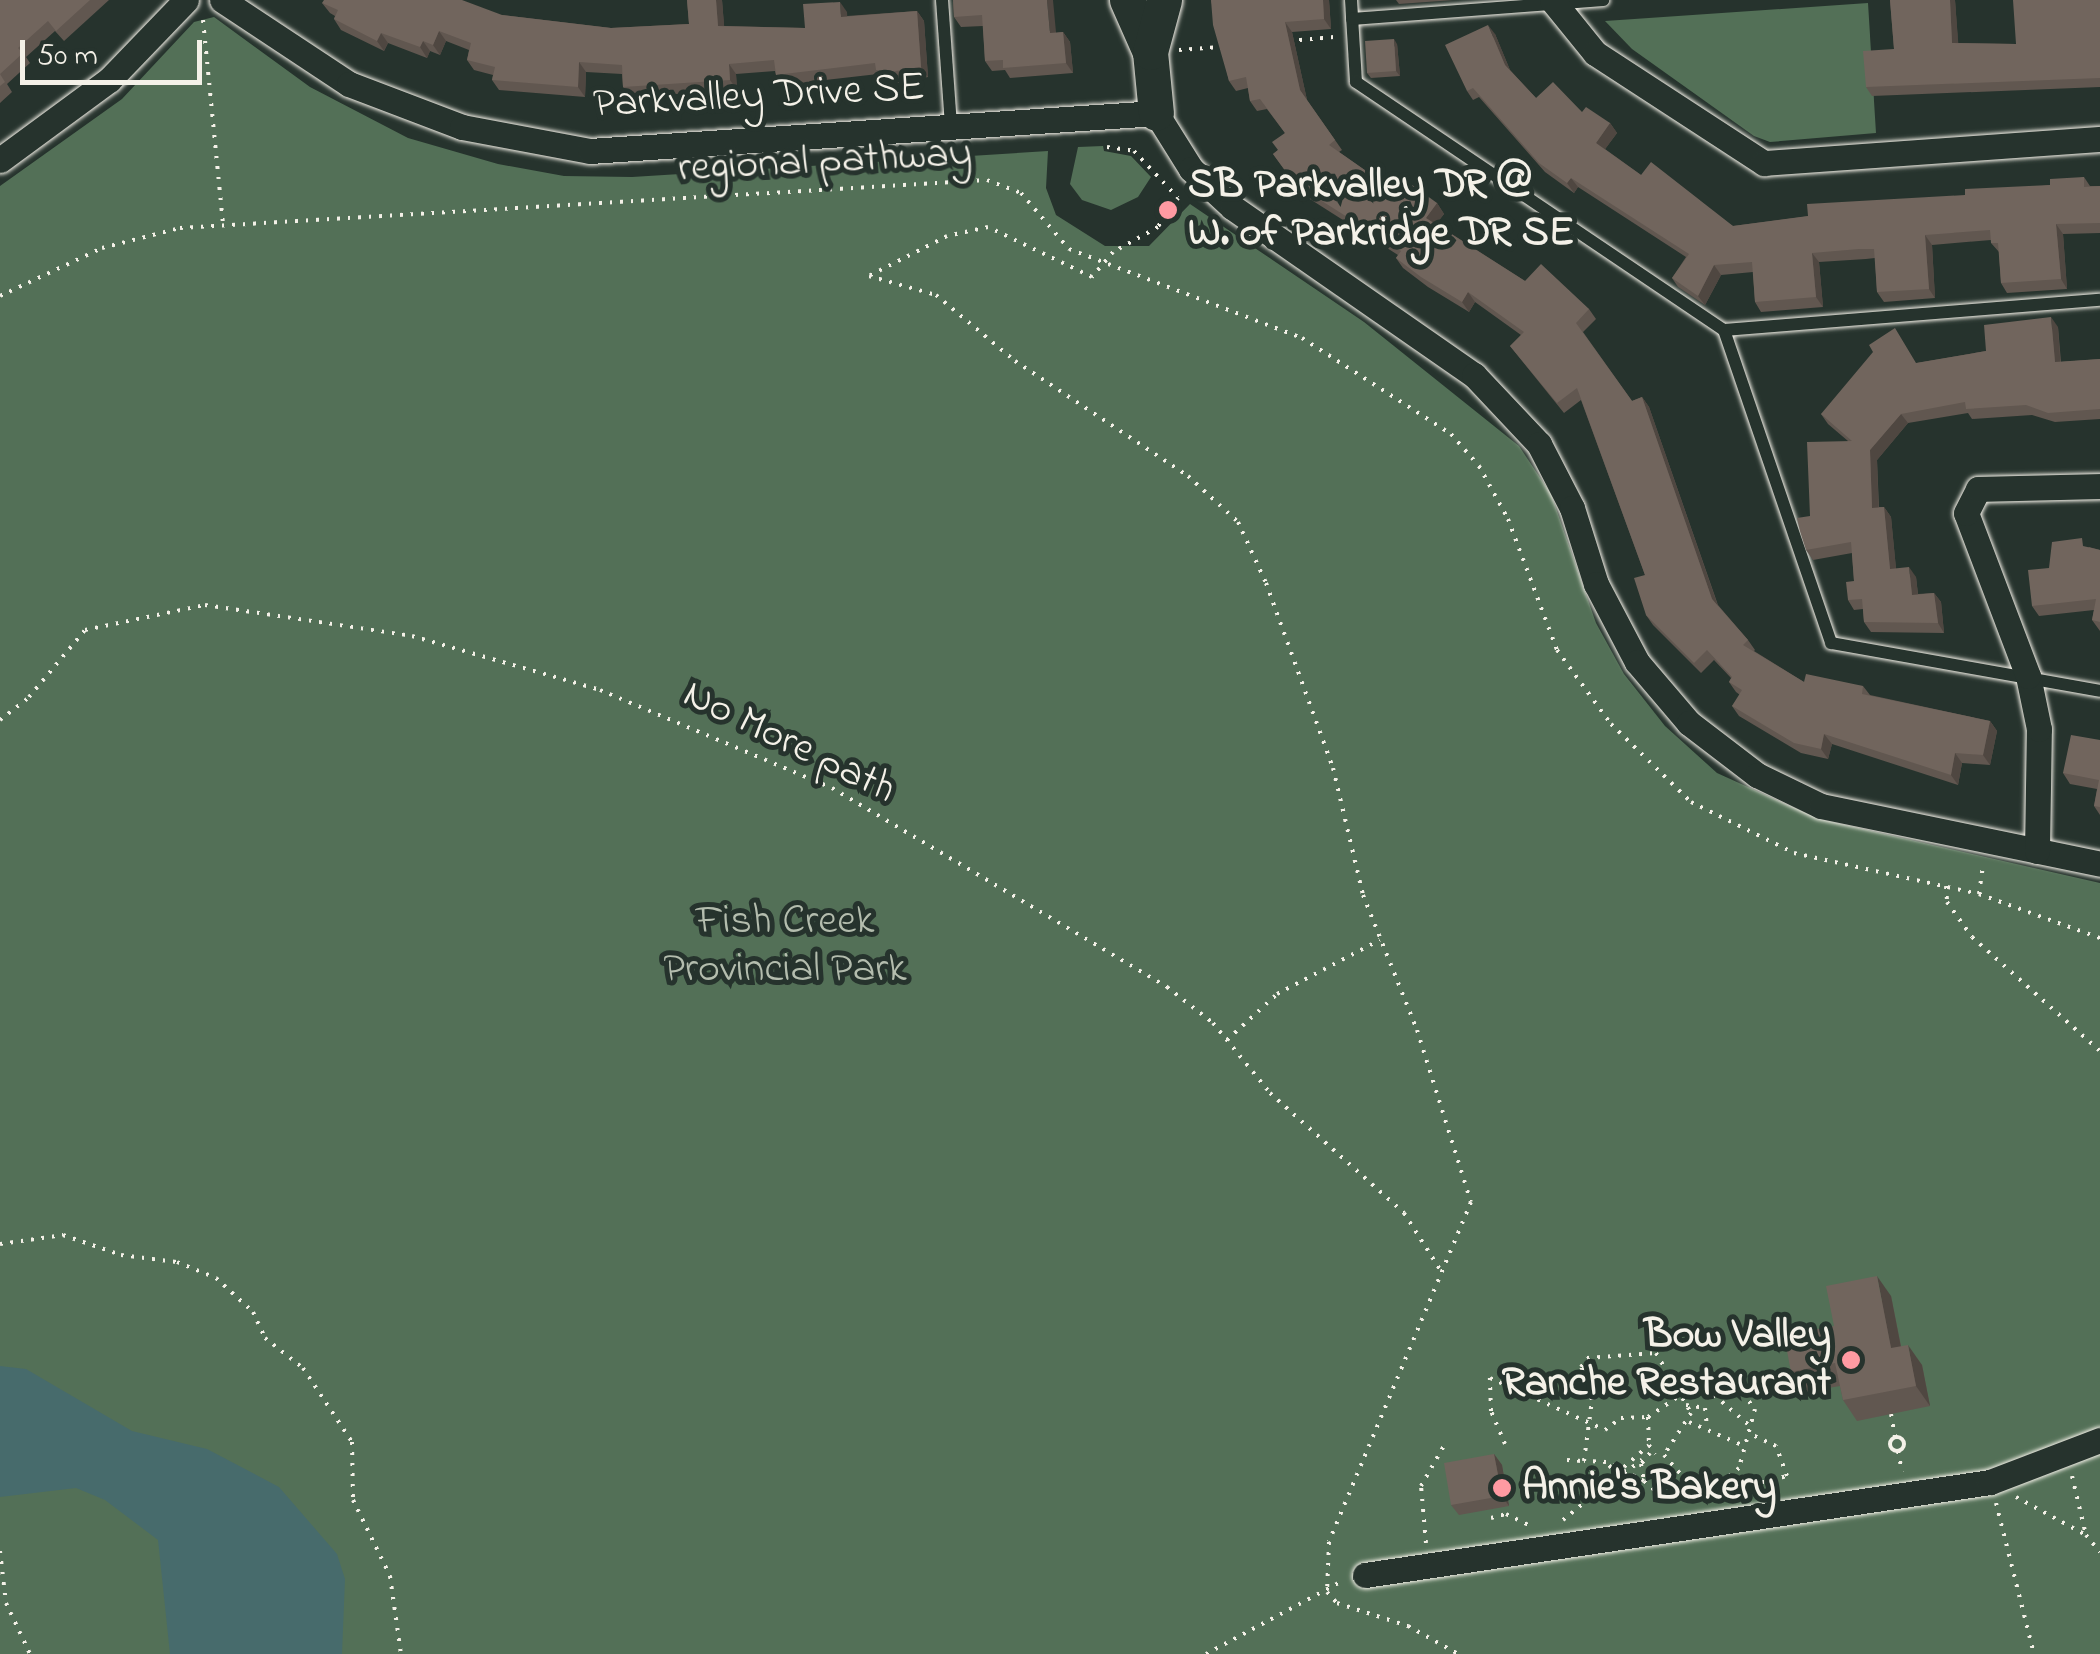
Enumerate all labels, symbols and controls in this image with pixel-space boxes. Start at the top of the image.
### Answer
scale bar [25,20,208,82]
text: 50 m [37,35,98,79]
street label: Parkvalley Drive SE [592,63,926,131]
street label: regional pathway [677,129,973,195]
place label: SB Parkvalley DR @ W. of Parkridge DR SE [1188,161,1574,260]
marker: SB Parkvalley DR @ W. of Parkridge DR SE [1157,199,1179,221]
street label: No More path [675,670,903,816]
park label: Fish Creek Provincial Park [663,897,907,996]
place label: Bow Valley Ranche Restaurant [1502,1311,1831,1410]
marker: Bow Valley Ranche Restaurant [1840,1349,1862,1371]
place label: Annie's Bakery [1522,1463,1776,1513]
marker: Annie's Bakery [1491,1477,1513,1499]

